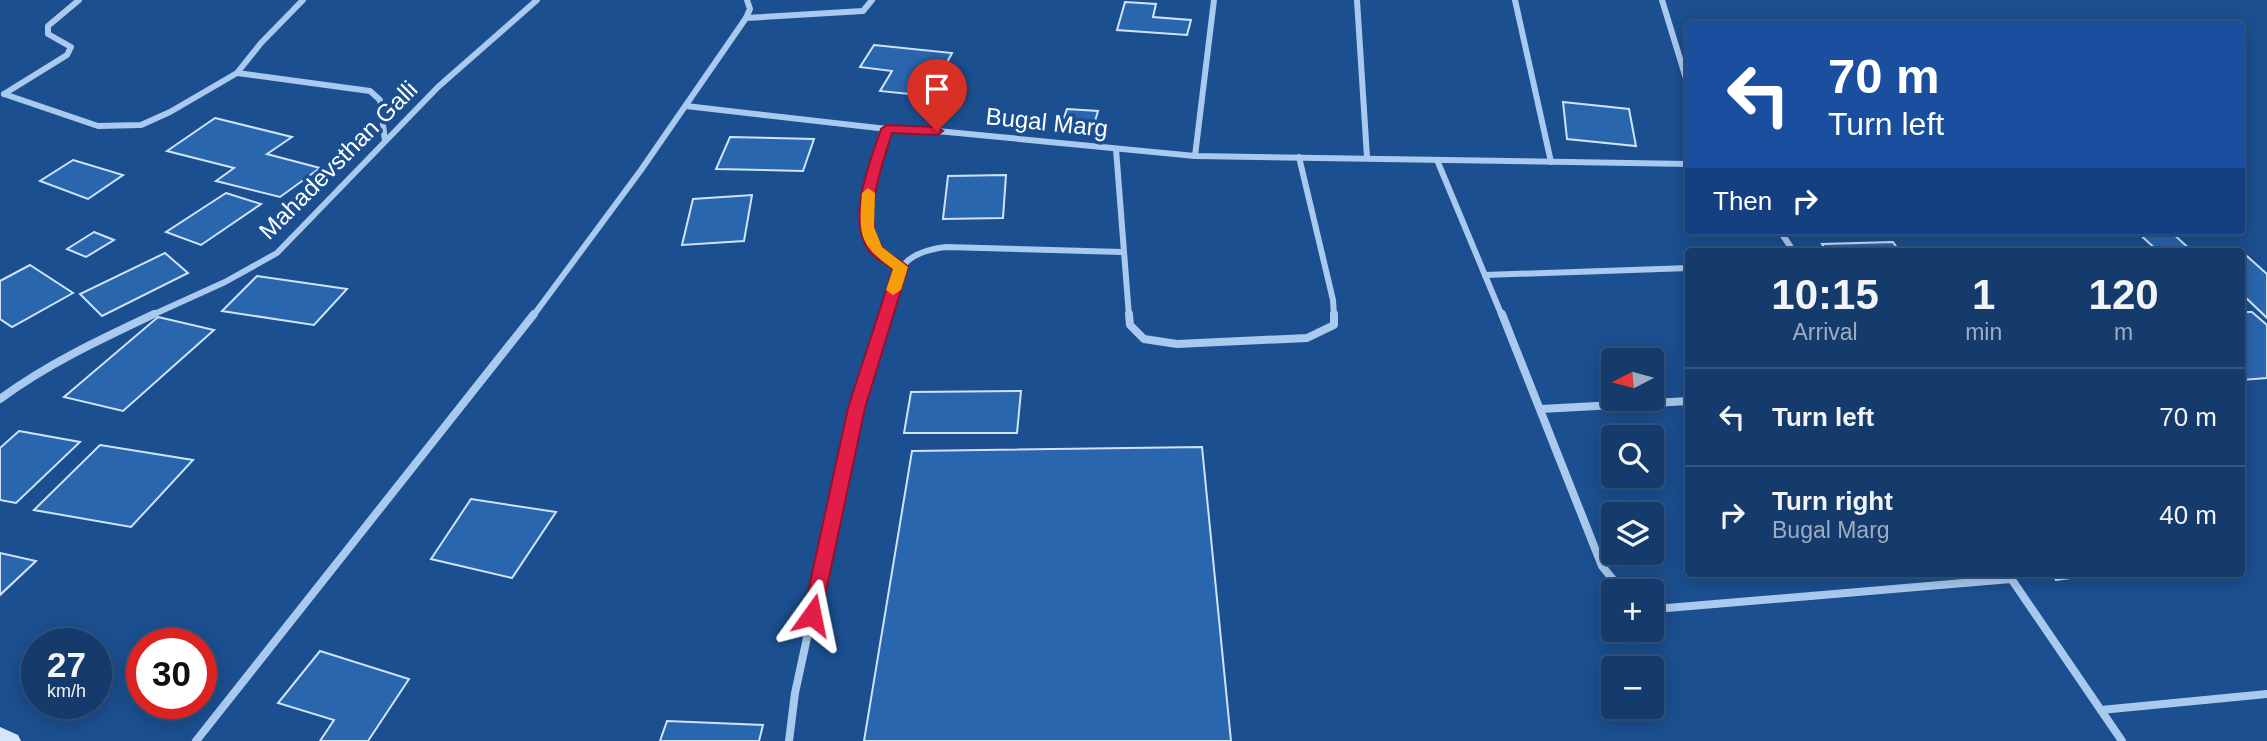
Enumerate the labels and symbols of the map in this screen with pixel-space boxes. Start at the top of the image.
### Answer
pin [907,59,967,131]
street label: Mahadevsthan Galli [253,75,423,245]
street label: Bugal Marg [985,102,1109,142]
north arrow [1601,348,1664,411]
position arrow [775,578,849,652]
speed limit sign: 30 [126,628,217,719]

